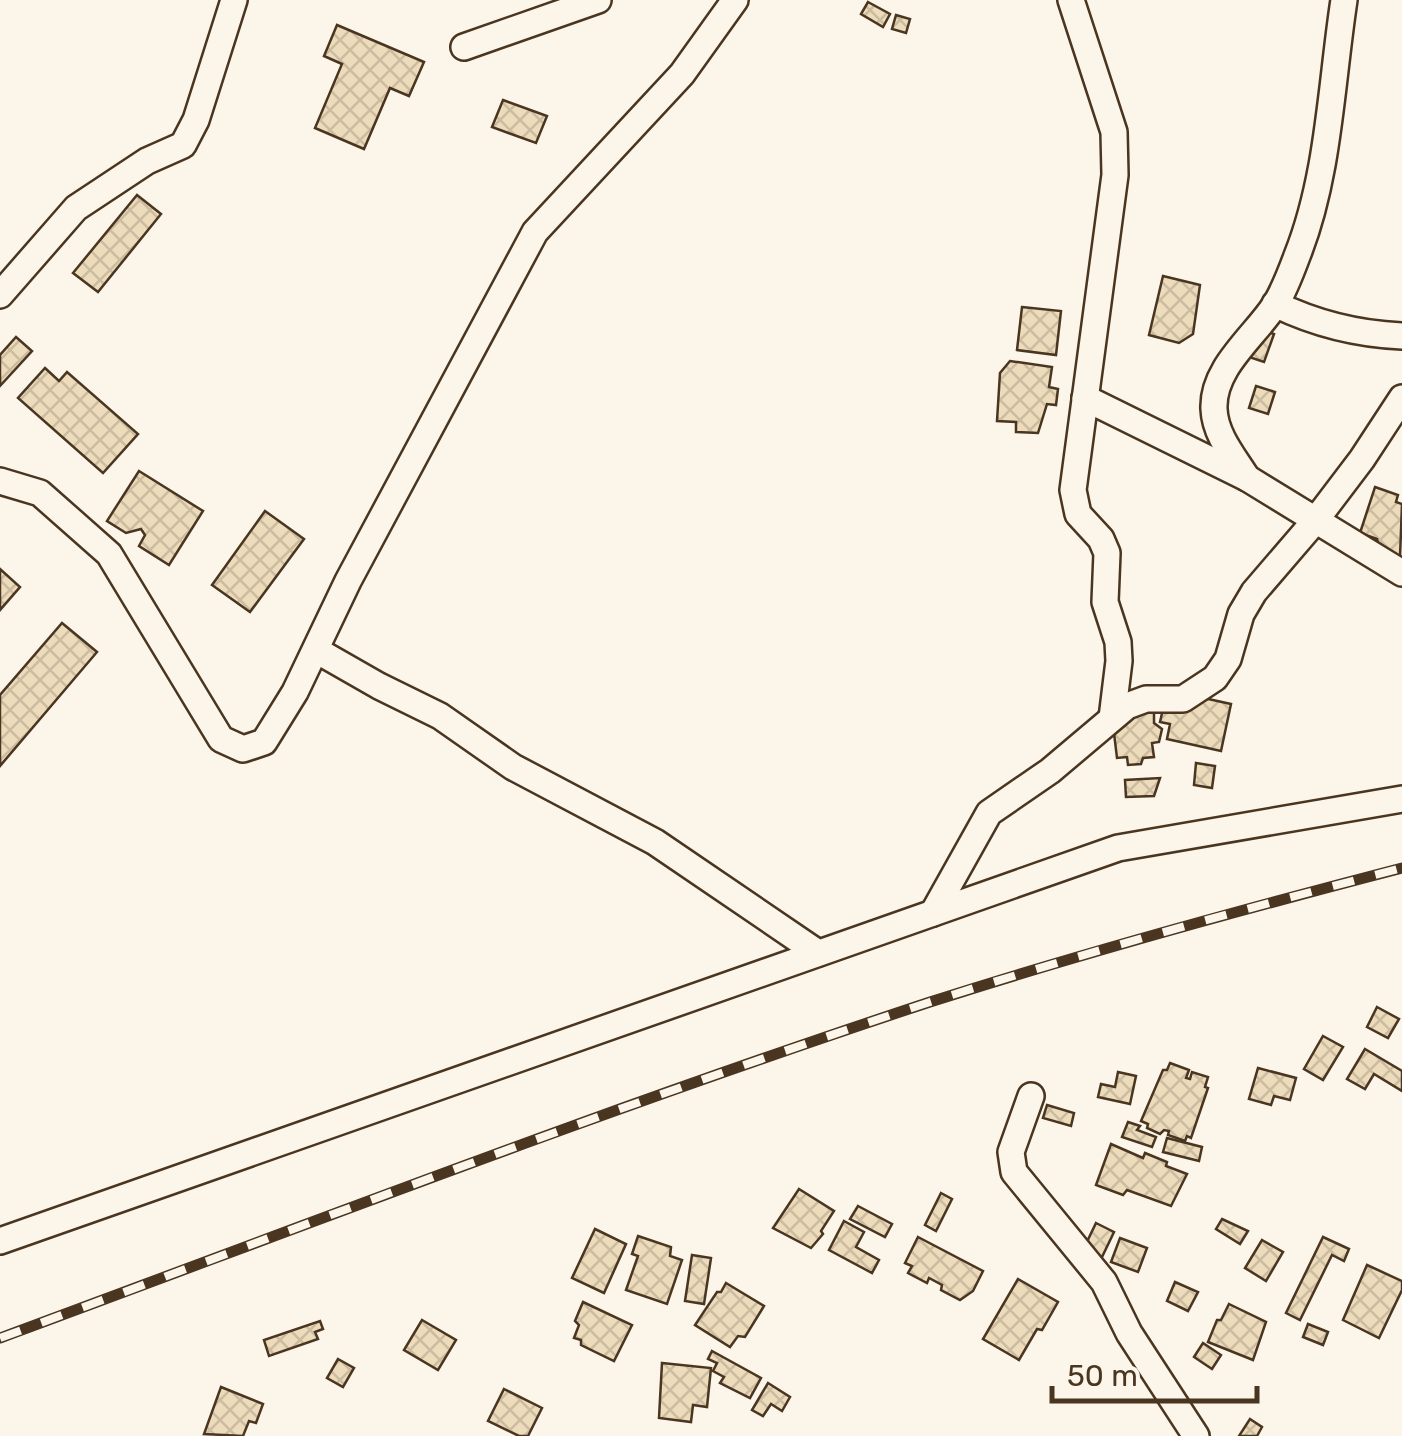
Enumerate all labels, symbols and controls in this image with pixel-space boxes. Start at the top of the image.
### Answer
scale bar [1052,1341,1257,1403]
text: 50 m [1067,1358,1138,1394]

